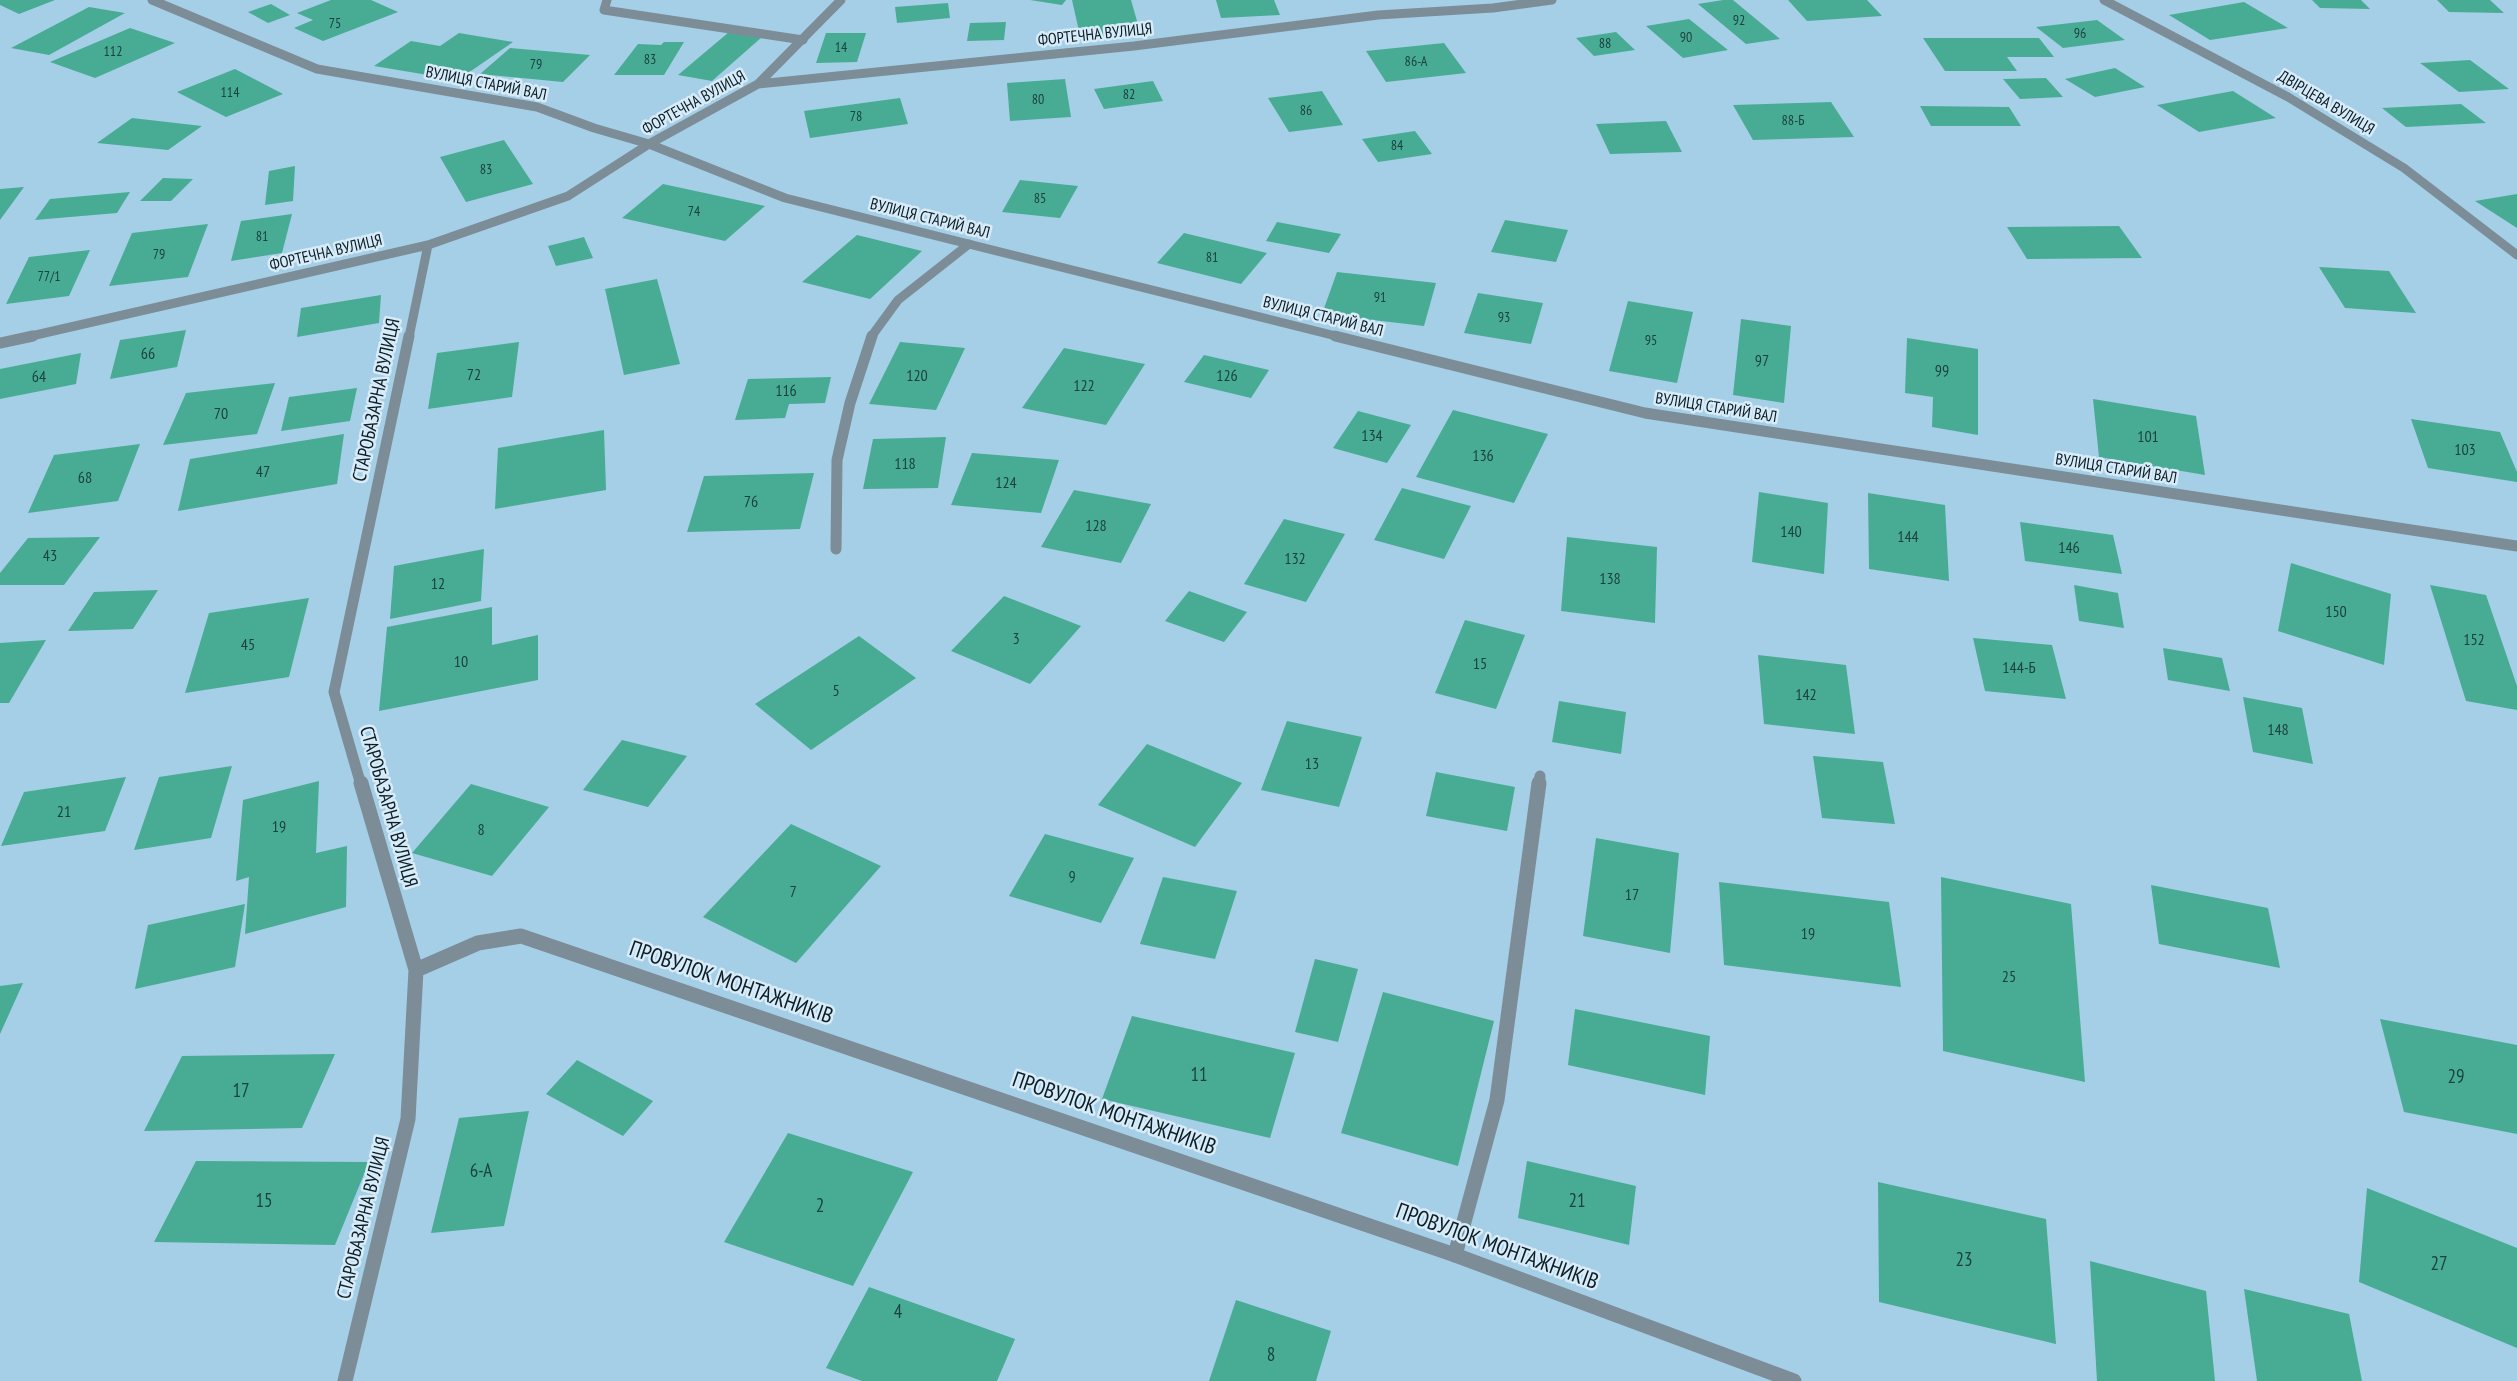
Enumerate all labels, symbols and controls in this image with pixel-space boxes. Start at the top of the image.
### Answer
house number: 92 [1733,13,1745,29]
house number: 75 [329,16,341,32]
street label: ФОРТЕЧНА ВУЛИЦЯ [1037,19,1153,51]
house number: 96 [2074,26,2086,42]
house number: 90 [1680,30,1692,46]
house number: 88 [1599,36,1611,52]
house number: 14 [835,40,847,56]
house number: 112 [104,44,122,60]
house number: 83 [644,52,656,68]
house number: 86-А [1405,54,1427,70]
house number: 79 [530,57,542,73]
street label: ВУЛИЦЯ СТАРИЙ ВАЛ [424,63,548,105]
street label: ФОРТЕЧНА ВУЛИЦЯ [639,67,749,139]
street label: ДВІРЦЕВА ВУЛИЦЯ [2274,67,2378,139]
house number: 114 [221,85,239,101]
house number: 82 [1123,87,1135,103]
house number: 80 [1032,92,1044,108]
house number: 86 [1300,103,1312,119]
house number: 78 [850,109,862,125]
house number: 88-Б [1782,113,1804,129]
house number: 84 [1391,138,1403,154]
house number: 83 [480,162,492,178]
house number: 85 [1034,191,1046,207]
street label: ВУЛИЦЯ СТАРИЙ ВАЛ [868,195,992,243]
house number: 74 [688,204,700,220]
house number: 81 [256,229,268,245]
street label: ФОРТЕЧНА ВУЛИЦЯ [268,231,384,275]
house number: 79 [153,247,165,263]
house number: 81 [1206,250,1218,266]
house number: 77/1 [37,269,61,285]
house number: 91 [1374,290,1386,306]
street label: ВУЛИЦЯ СТАРИЙ ВАЛ [1261,293,1385,341]
house number: 93 [1498,310,1510,326]
street label: СТАРОБАЗАРНА ВУЛИЦЯ [349,316,405,484]
house number: 95 [1645,333,1657,349]
house number: 66 [141,344,155,364]
house number: 97 [1755,351,1769,371]
house number: 99 [1935,361,1949,381]
house number: 72 [467,365,481,385]
house number: 120 [906,366,928,386]
house number: 126 [1216,366,1238,386]
house number: 64 [32,367,46,387]
house number: 122 [1073,376,1095,396]
house number: 116 [775,381,797,401]
street label: ВУЛИЦЯ СТАРИЙ ВАЛ [1654,389,1778,427]
house number: 70 [214,404,228,424]
house number: 134 [1361,426,1383,446]
house number: 101 [2137,427,2159,447]
house number: 103 [2454,440,2476,460]
house number: 136 [1472,446,1494,466]
street label: ВУЛИЦЯ СТАРИЙ ВАЛ [2054,450,2178,488]
house number: 118 [894,454,916,474]
house number: 47 [256,462,270,482]
house number: 68 [78,468,92,488]
house number: 124 [995,473,1017,493]
house number: 76 [744,492,758,512]
house number: 128 [1085,516,1107,536]
house number: 140 [1780,522,1802,542]
house number: 144 [1897,527,1919,547]
house number: 146 [2058,538,2080,558]
house number: 43 [43,546,57,566]
house number: 132 [1284,549,1306,569]
house number: 138 [1599,569,1621,589]
house number: 12 [431,574,445,594]
house number: 150 [2325,602,2347,622]
house number: 3 [1012,629,1020,649]
house number: 152 [2463,630,2485,650]
house number: 45 [241,635,255,655]
house number: 10 [454,652,468,672]
house number: 15 [1473,654,1487,674]
house number: 144-Б [2002,658,2036,678]
house number: 5 [832,681,840,701]
house number: 142 [1795,685,1817,705]
house number: 148 [2267,720,2289,740]
street label: СТАРОБАЗАРНА ВУЛИЦЯ [354,724,422,890]
house number: 13 [1305,754,1319,774]
house number: 21 [57,802,71,822]
house number: 19 [272,817,286,837]
house number: 8 [477,820,485,840]
house number: 9 [1068,867,1076,887]
house number: 7 [789,882,797,902]
house number: 17 [1625,885,1639,905]
house number: 19 [1801,924,1815,944]
street label: ПРОВУЛОК МОНТАЖНИКІВ [626,936,836,1030]
house number: 25 [2002,967,2016,987]
house number: 11 [1190,1065,1208,1087]
street label: ПРОВУЛОК МОНТАЖНИКІВ [1009,1067,1219,1161]
house number: 29 [2447,1067,2465,1089]
house number: 17 [232,1081,250,1103]
street label: СТАРОБАЗАРНА ВУЛИЦЯ [333,1135,395,1301]
house number: 6-А [470,1161,492,1183]
house number: 15 [255,1191,273,1213]
house number: 21 [1568,1191,1586,1213]
house number: 2 [816,1196,824,1218]
street label: ПРОВУЛОК МОНТАЖНИКІВ [1392,1198,1602,1296]
house number: 23 [1955,1250,1973,1272]
house number: 27 [2430,1254,2448,1276]
house number: 4 [894,1302,902,1324]
house number: 8 [1267,1345,1275,1367]

